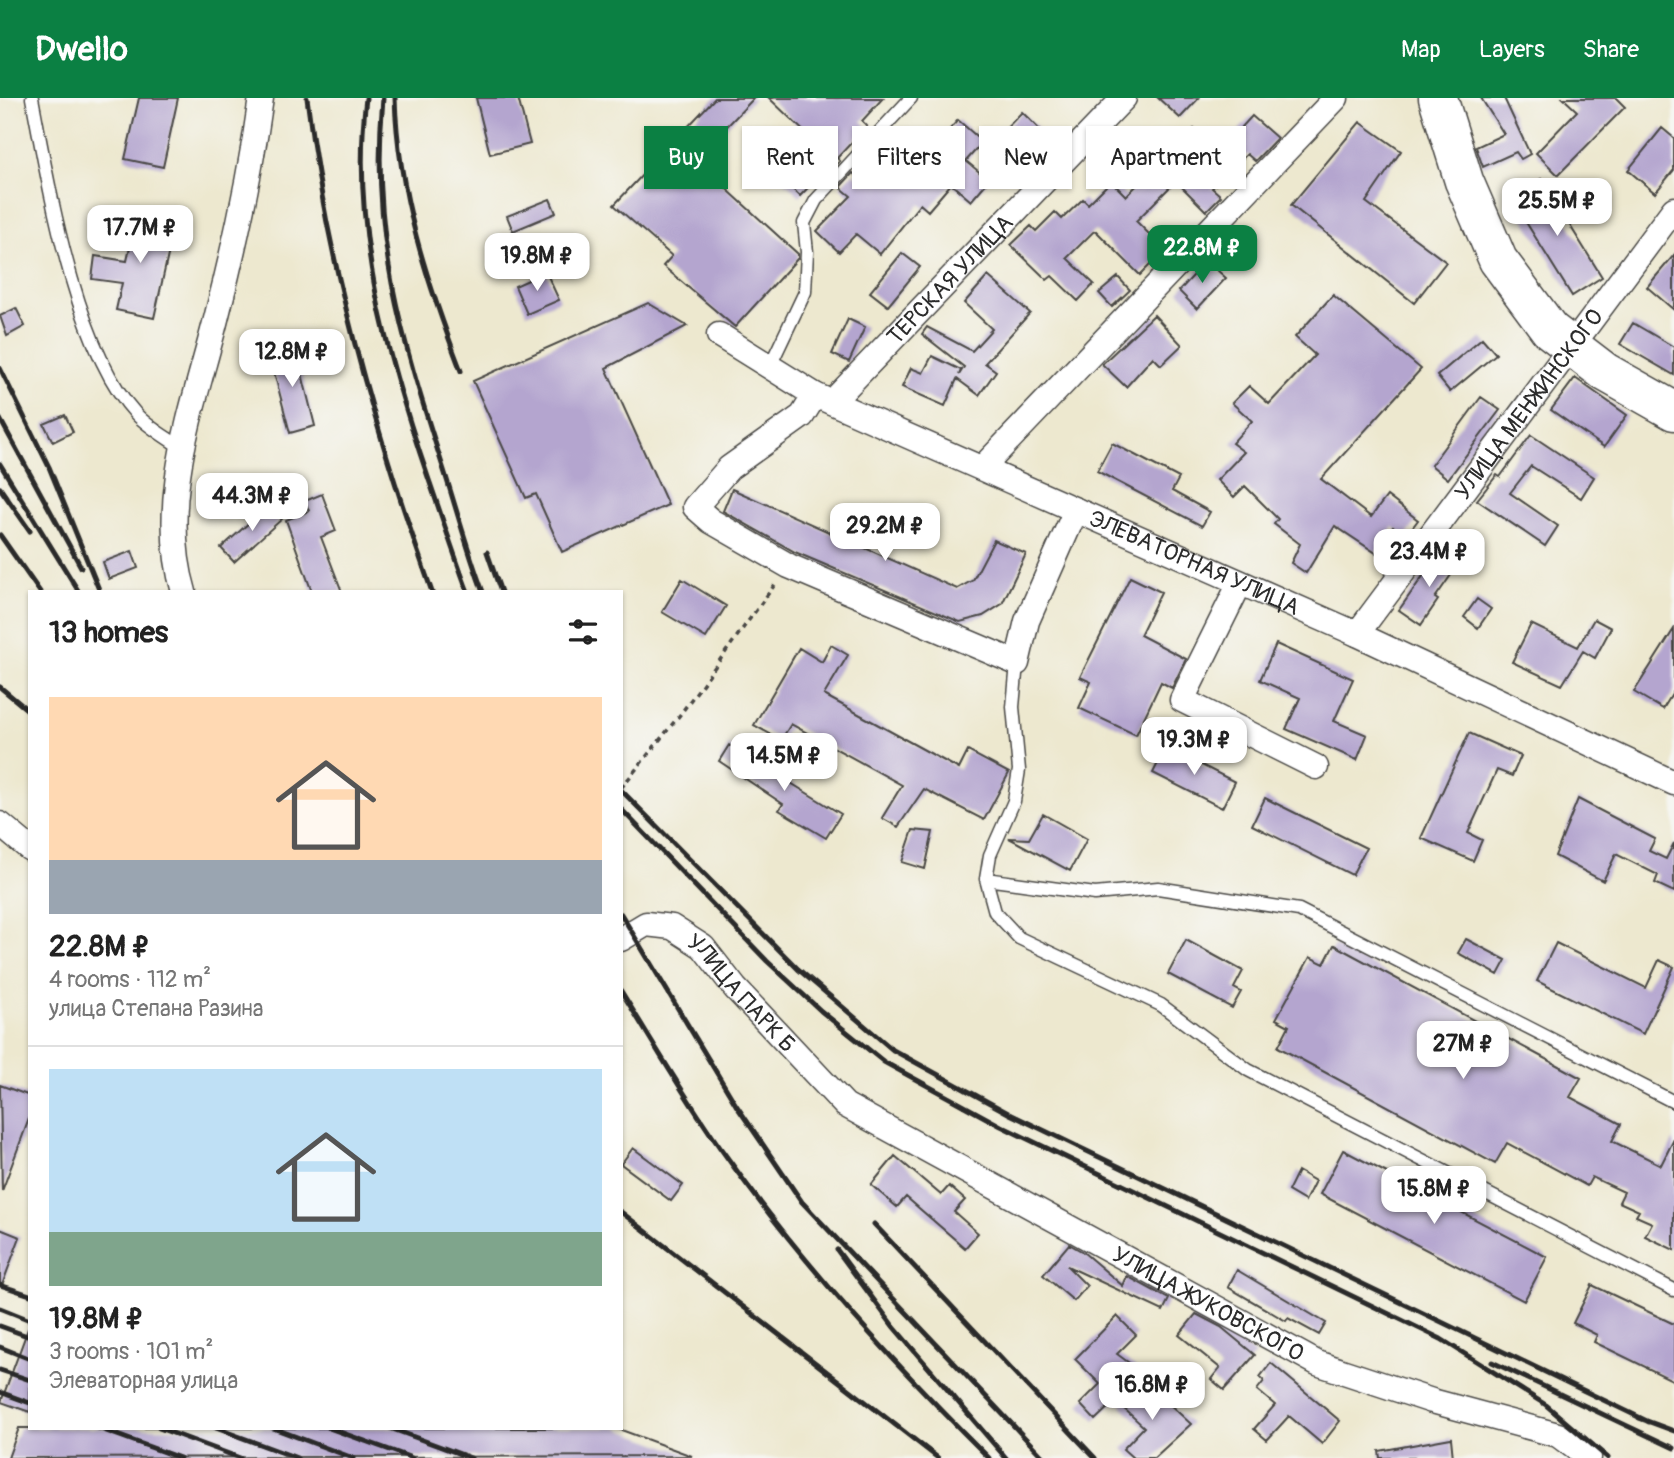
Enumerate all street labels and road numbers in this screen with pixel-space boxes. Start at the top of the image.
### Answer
street label: ТЕРСКАЯ УЛИЦА [881,208,1019,351]
street label: УЛИЦА МЕНЖИНСКОГО [1448,303,1609,505]
street label: ЭЛЕВАТОРНАЯ УЛИЦА [1085,503,1304,621]
street label: УЛИЦА ПАРК Б [682,927,802,1058]
street label: УЛИЦА ЖУКОВСКОГО [1108,1240,1309,1368]

